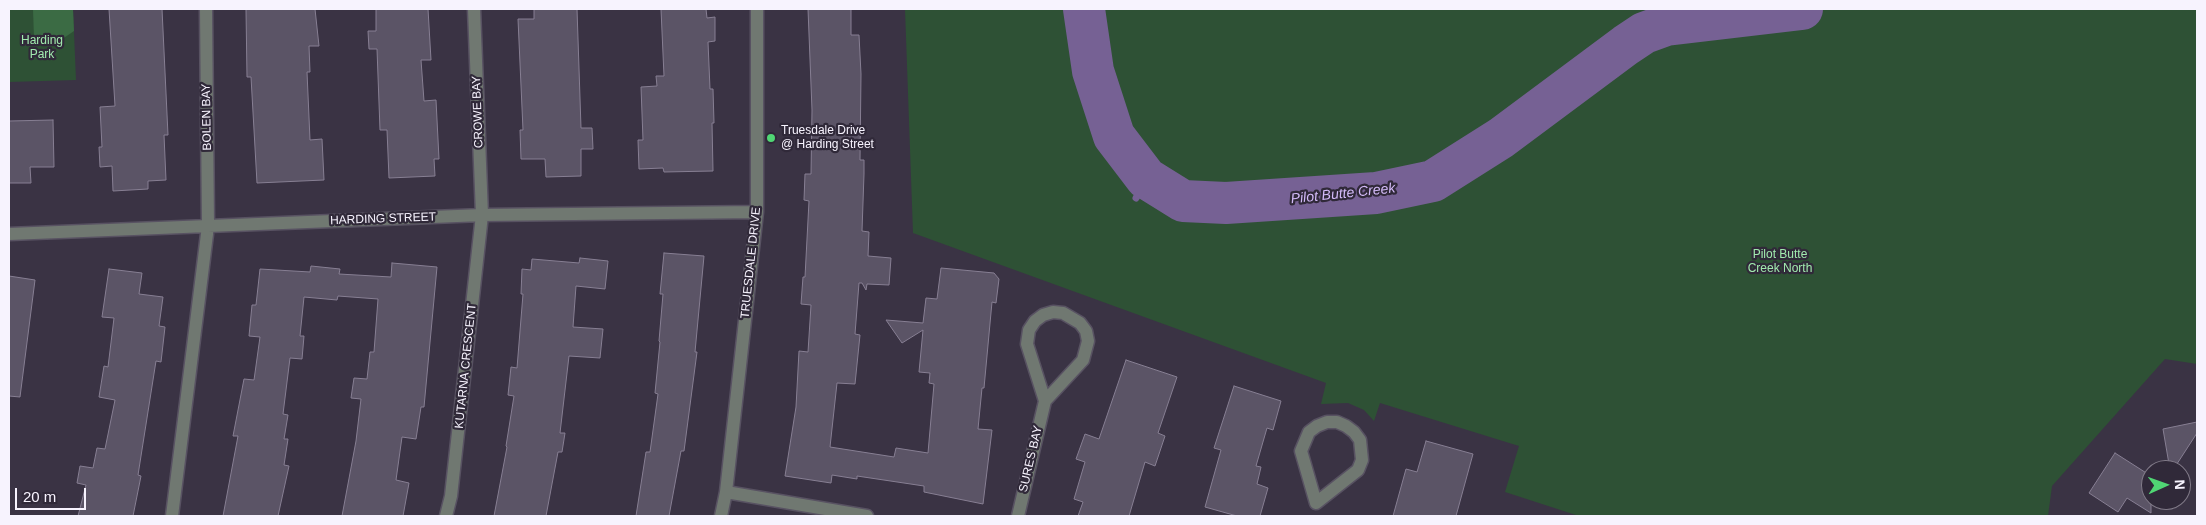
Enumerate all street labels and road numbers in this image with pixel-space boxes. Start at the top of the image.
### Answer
street label: CROWE BAY [470,76,486,148]
street label: BOLEN BAY [199,83,215,151]
street label: TRUESDALE DRIVE [738,207,764,319]
street label: HARDING STREET [330,210,436,228]
street label: KUTARNA CRESCENT [452,303,480,429]
street label: SURES BAY [1016,424,1046,494]

